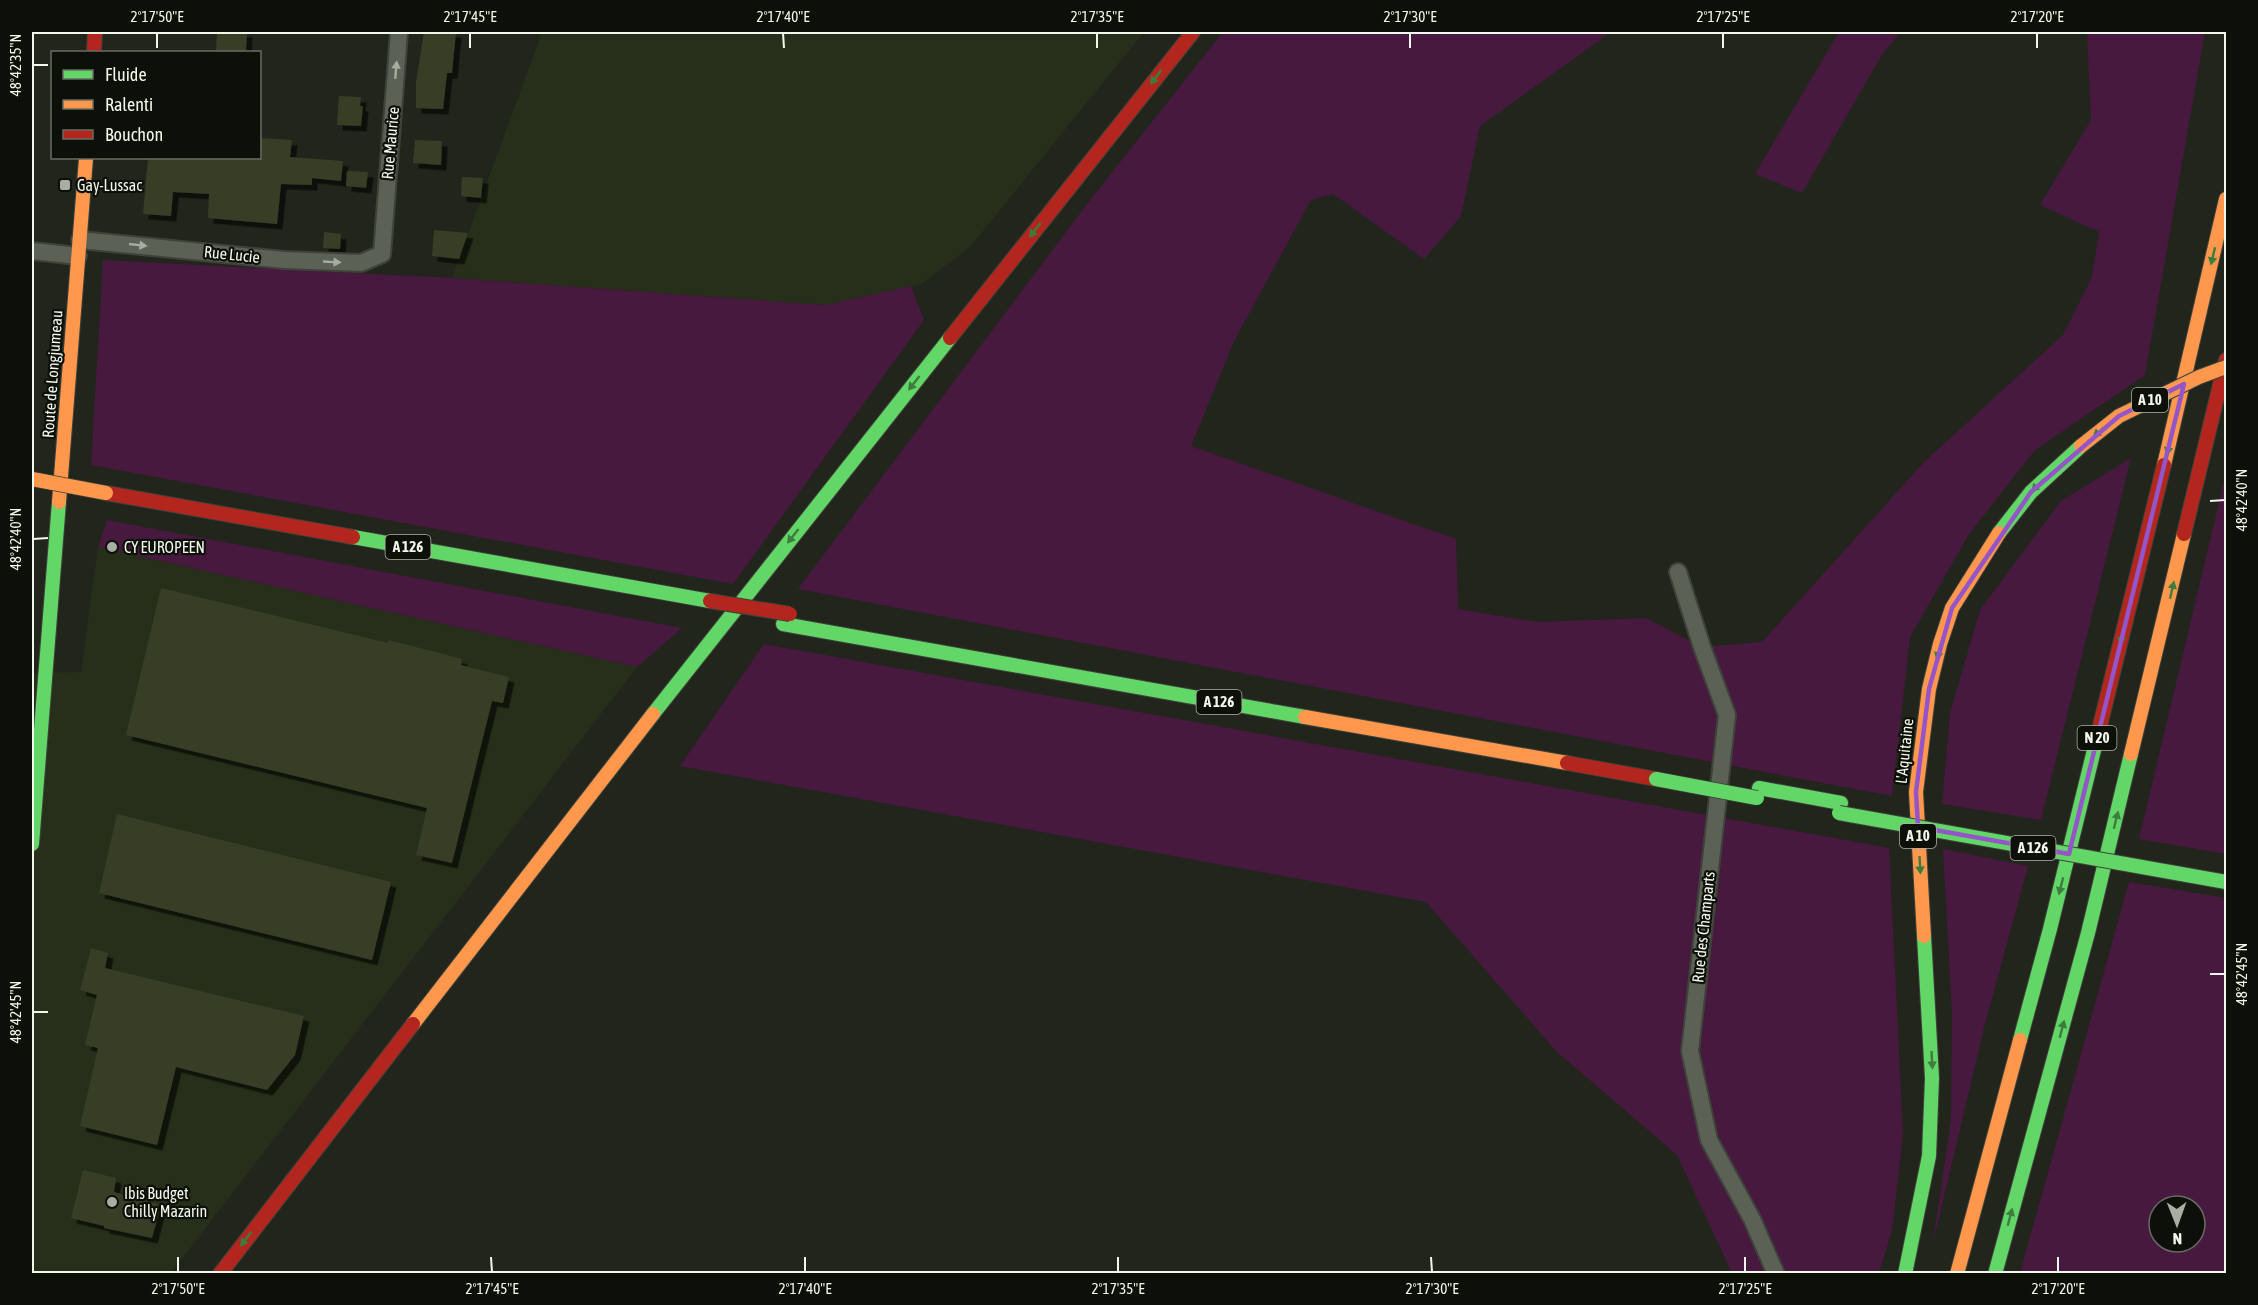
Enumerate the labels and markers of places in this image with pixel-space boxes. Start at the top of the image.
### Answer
place label: Gay-Lussac [77,176,142,195]
marker: Gay-Lussac [58,178,72,192]
place label: CY EUROPEEN [124,538,205,556]
marker: CY EUROPEEN [105,540,119,554]
place label: Ibis Budget Chilly Mazarin [124,1184,207,1221]
marker: Ibis Budget Chilly Mazarin [105,1195,119,1209]

